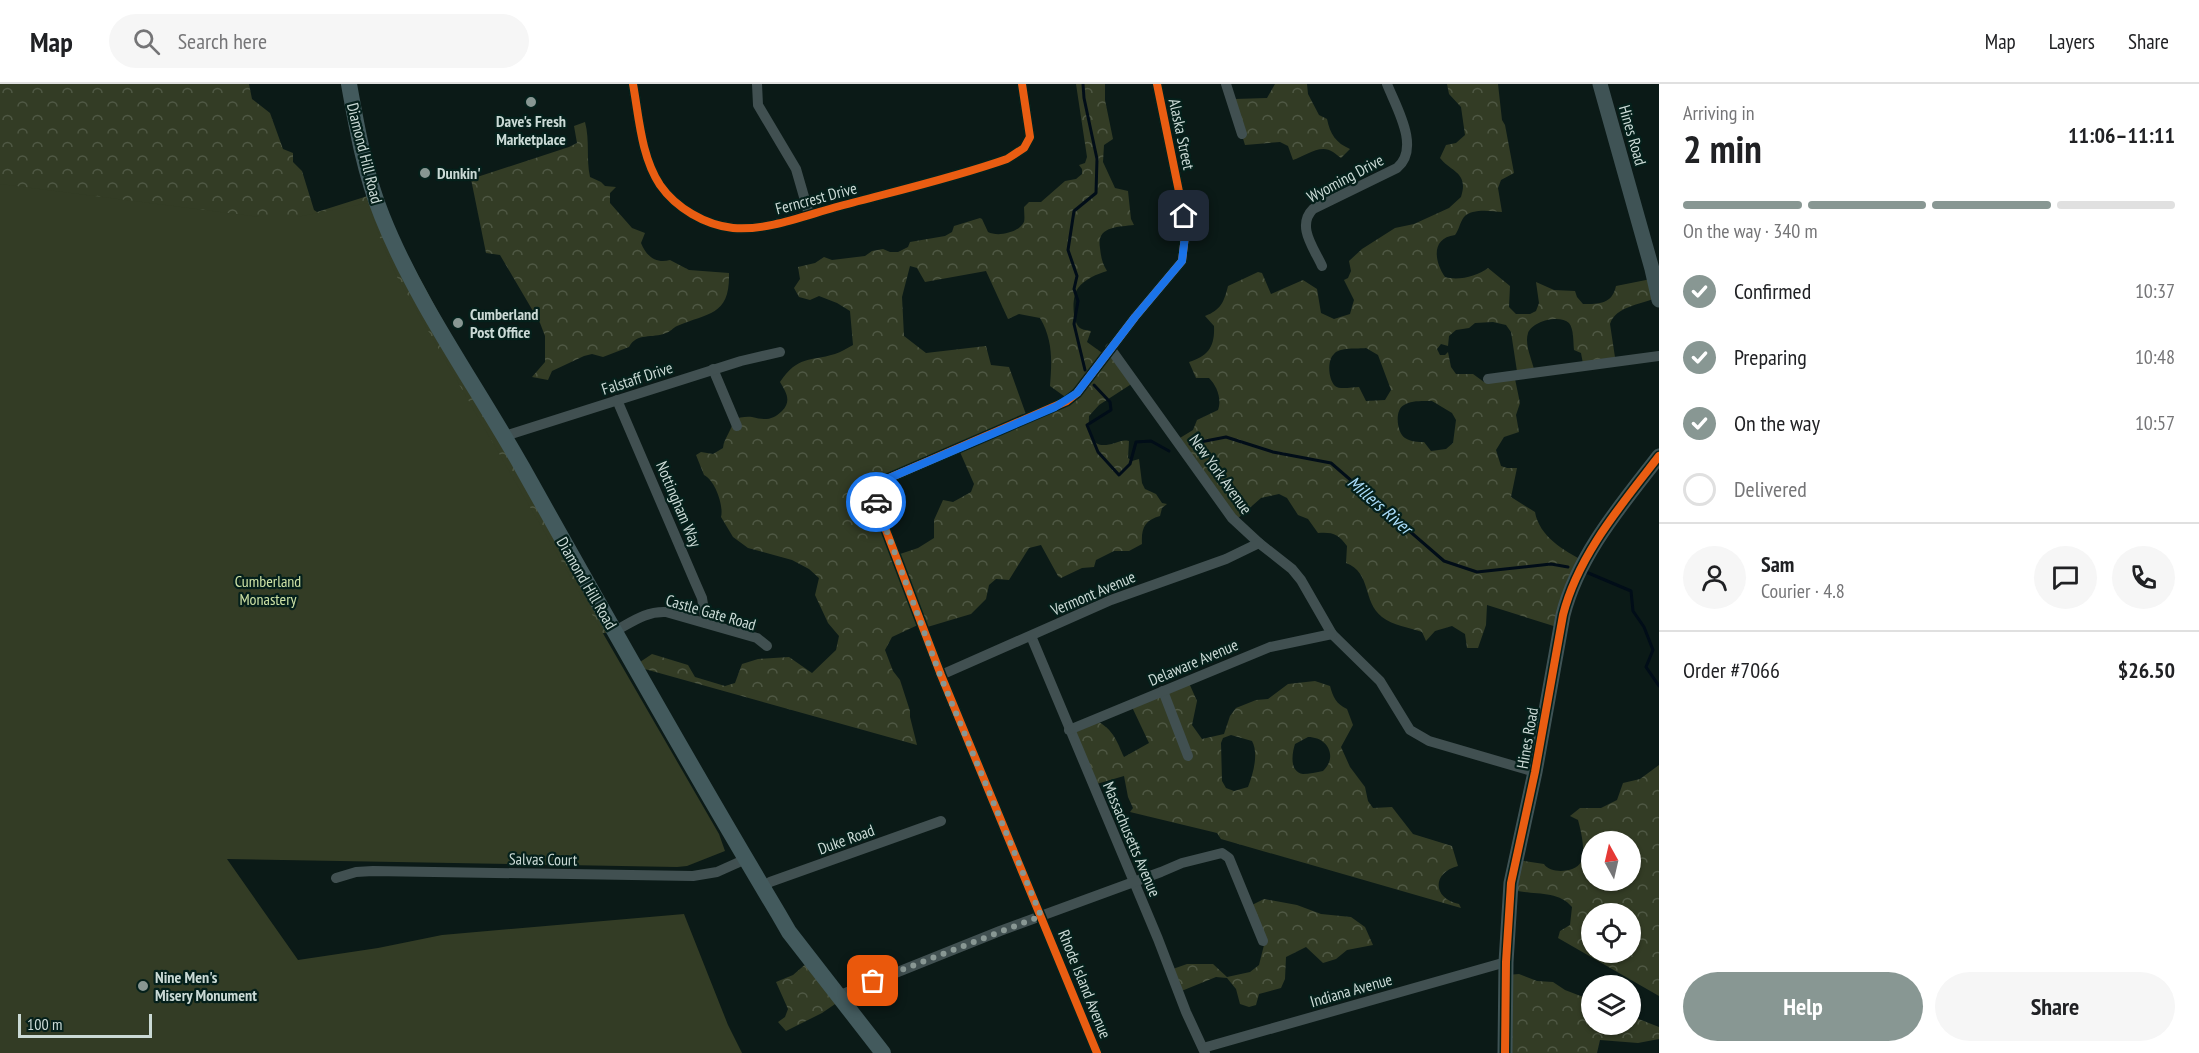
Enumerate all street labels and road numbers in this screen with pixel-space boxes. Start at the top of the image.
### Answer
street label: Alaska Street [1165,97,1199,172]
street label: Diamond Hill Road [343,101,387,206]
street label: Hines Road [1615,103,1651,168]
street label: Wyoming Drive [1303,150,1387,206]
street label: Ferncrest Drive [773,178,859,218]
street label: Falstaff Drive [599,357,675,399]
street label: New York Avenue [1185,430,1257,518]
street label: Nottingham Way [652,458,706,550]
street label: Diamond Hill Road [553,533,621,633]
street label: Vermont Avenue [1047,566,1138,620]
street label: Castle Gate Road [664,590,758,634]
street label: Delaware Avenue [1145,634,1241,690]
street label: Hines Road [1512,706,1542,770]
street label: Massachusetts Avenue [1099,778,1165,900]
street label: Duke Road [815,820,877,858]
street label: Salvas Court [509,848,578,870]
street label: Rhode Island Avenue [1054,927,1116,1041]
street label: Indiana Avenue [1308,969,1394,1011]

